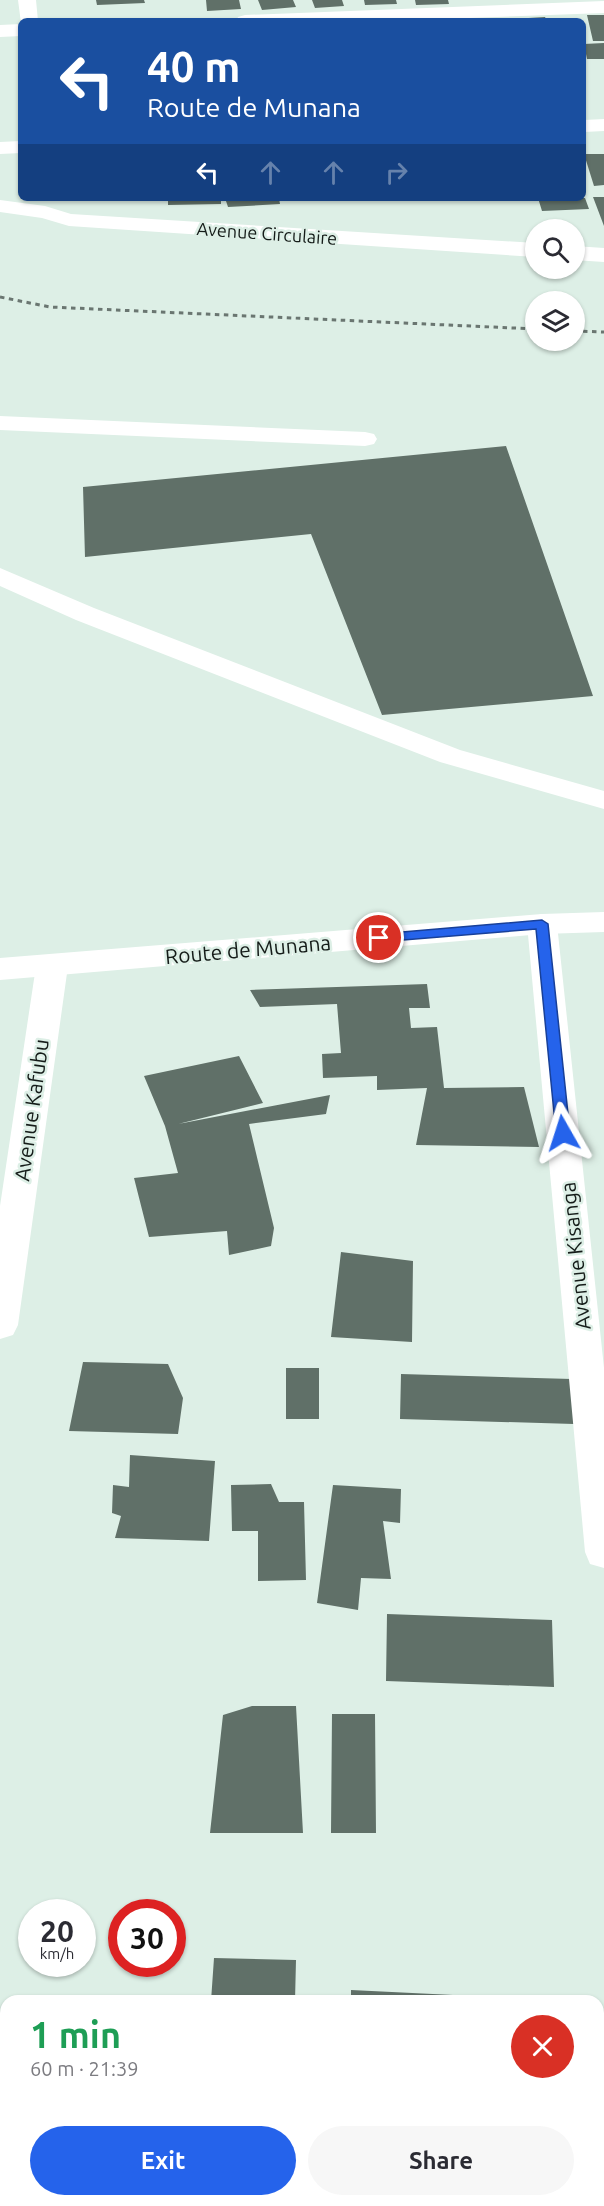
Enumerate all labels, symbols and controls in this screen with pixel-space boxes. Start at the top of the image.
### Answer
icon: left [48,42,126,120]
text: 40 m [147,43,241,90]
text: Route de Munana [147,92,361,122]
icon: left [191,156,224,189]
icon: ahead [254,156,287,189]
icon: ahead [317,156,350,189]
icon: right [380,156,413,189]
street label: Avenue Circulaire [196,218,338,248]
map controls [525,219,585,351]
button: search [525,219,585,279]
button: layers [525,291,585,351]
pin [353,912,404,963]
icon: arrive [362,921,395,954]
street label: Route de Munana [164,930,332,968]
street label: Avenue Kafubu [9,1037,53,1183]
position arrow [531,1101,595,1165]
street label: Avenue Kisanga [555,1181,595,1331]
speed limit sign: 30 [108,1899,186,1977]
text: 20 [40,1914,74,1948]
text: km/h [40,1945,74,1962]
text: 1 min [30,2014,121,2055]
button: close [511,2015,574,2078]
text: 60 m · 21:39 [30,2057,139,2080]
button: Exit [30,2126,296,2195]
button: Share [308,2126,574,2195]

